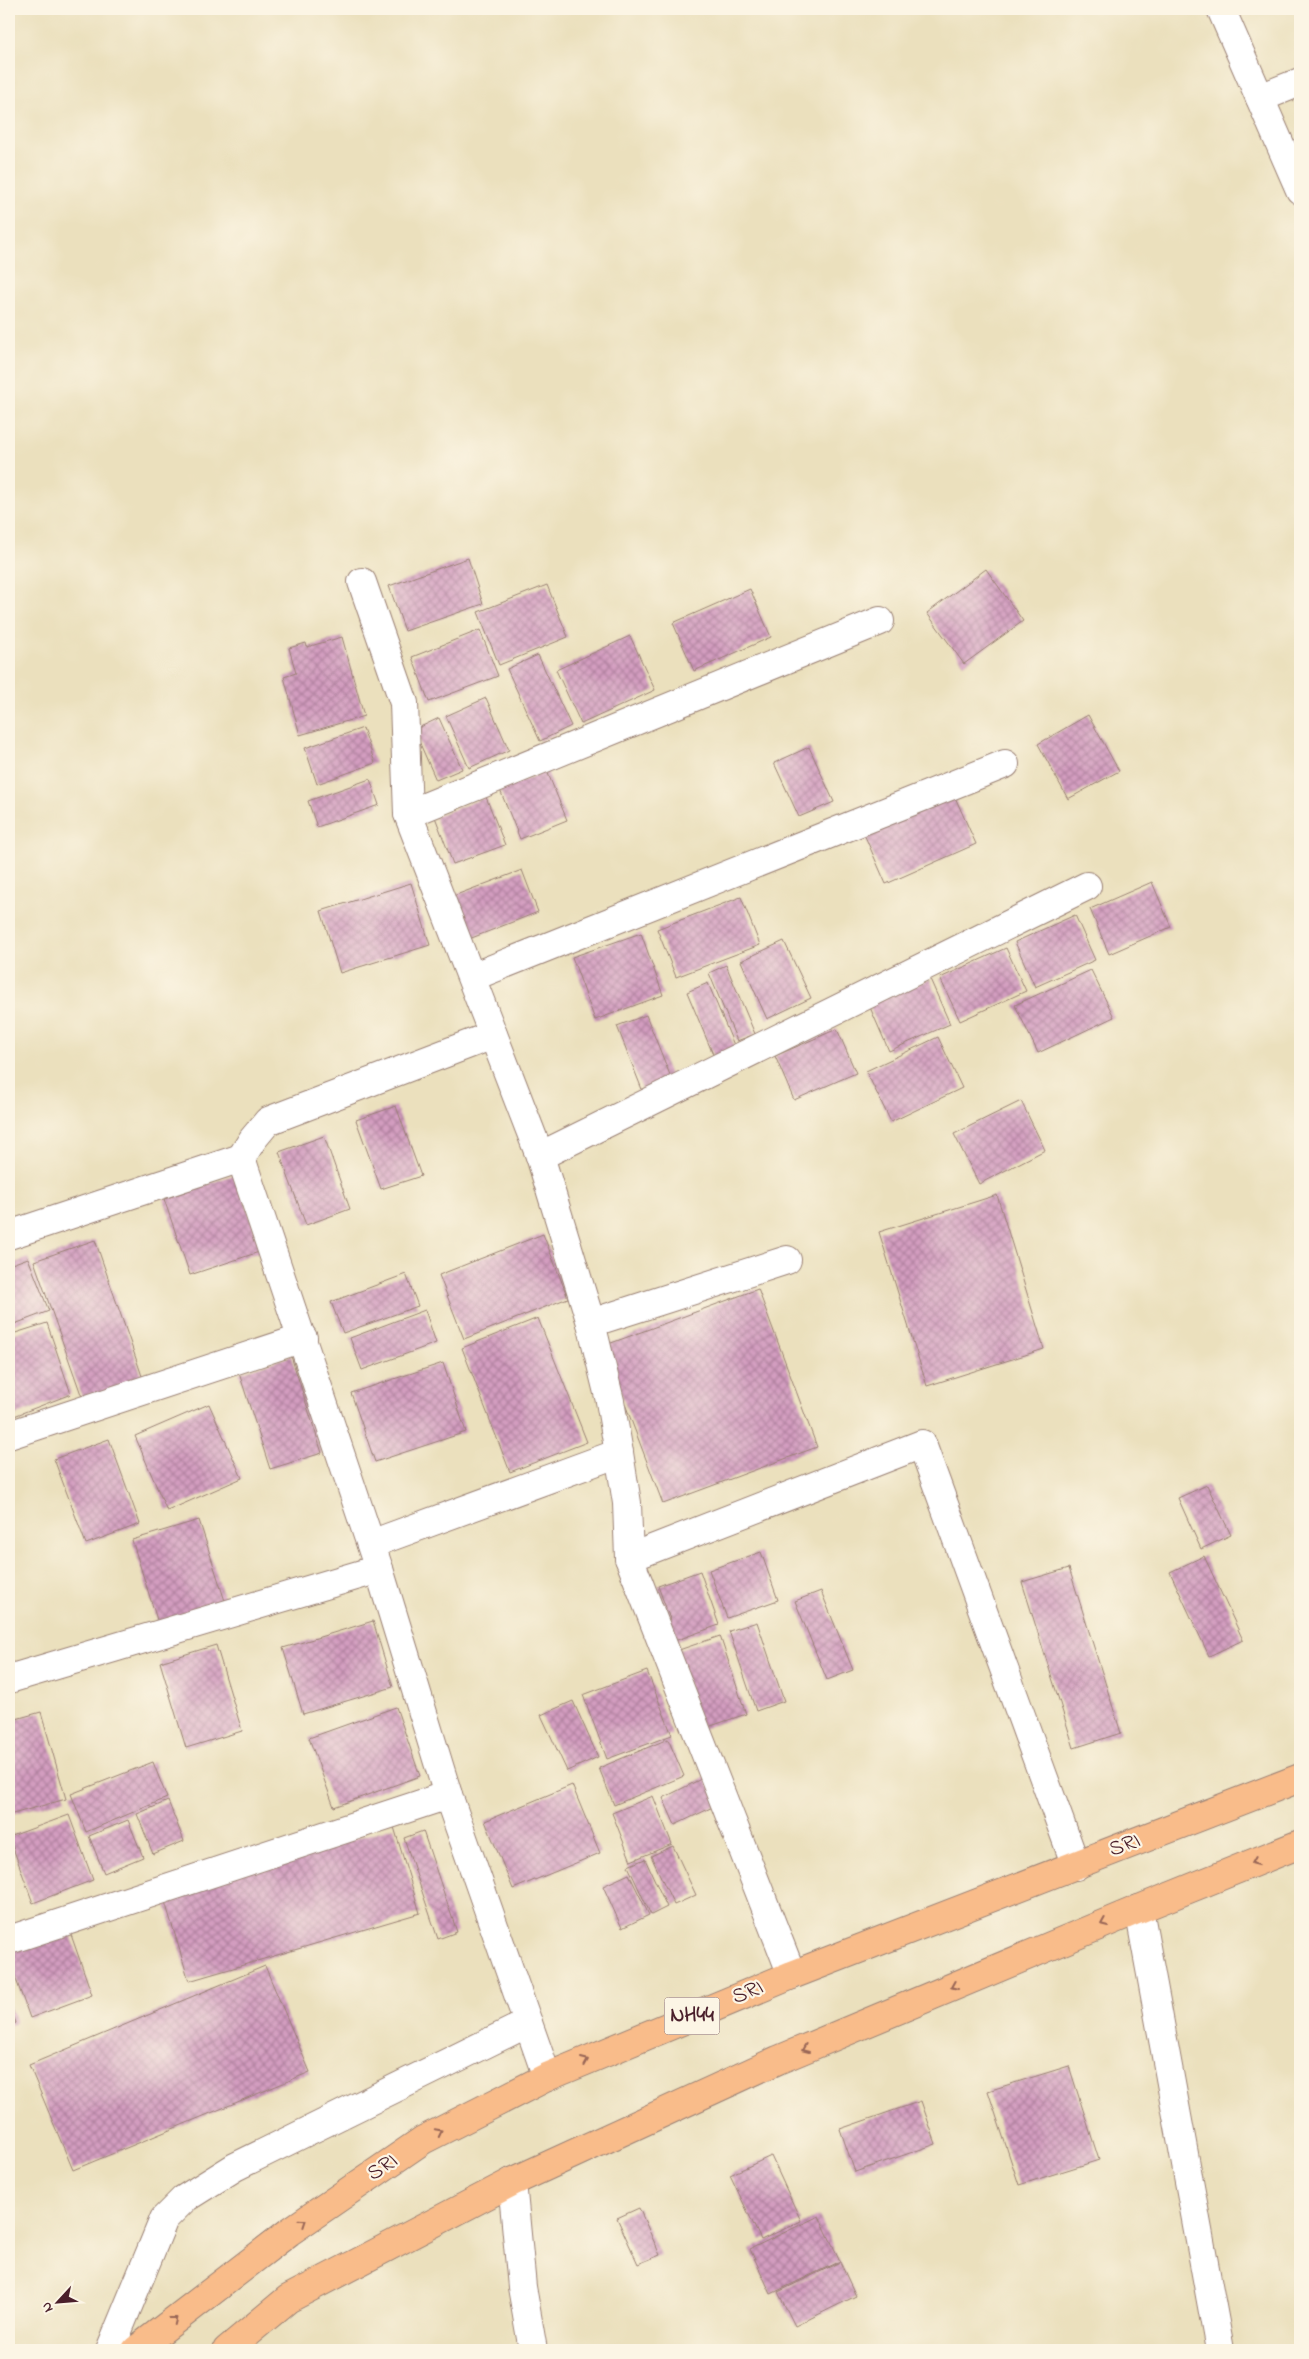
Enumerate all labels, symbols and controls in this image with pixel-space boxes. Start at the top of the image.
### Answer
street label: SRI [1105,1825,1145,1867]
one-way arrow [1251,1856,1260,1867]
one-way arrow [1100,1917,1109,1928]
street label: SRI [727,1972,769,2014]
one-way arrow [951,1981,959,1991]
road number: NH44 [664,1998,720,2034]
one-way arrow [801,2043,810,2053]
one-way arrow [580,2057,589,2068]
one-way arrow [434,2128,443,2138]
street label: SRI [361,2146,405,2190]
one-way arrow [298,2219,307,2228]
north arrow [32,2276,82,2326]
text: N [36,2298,59,2316]
one-way arrow [168,2318,177,2326]

